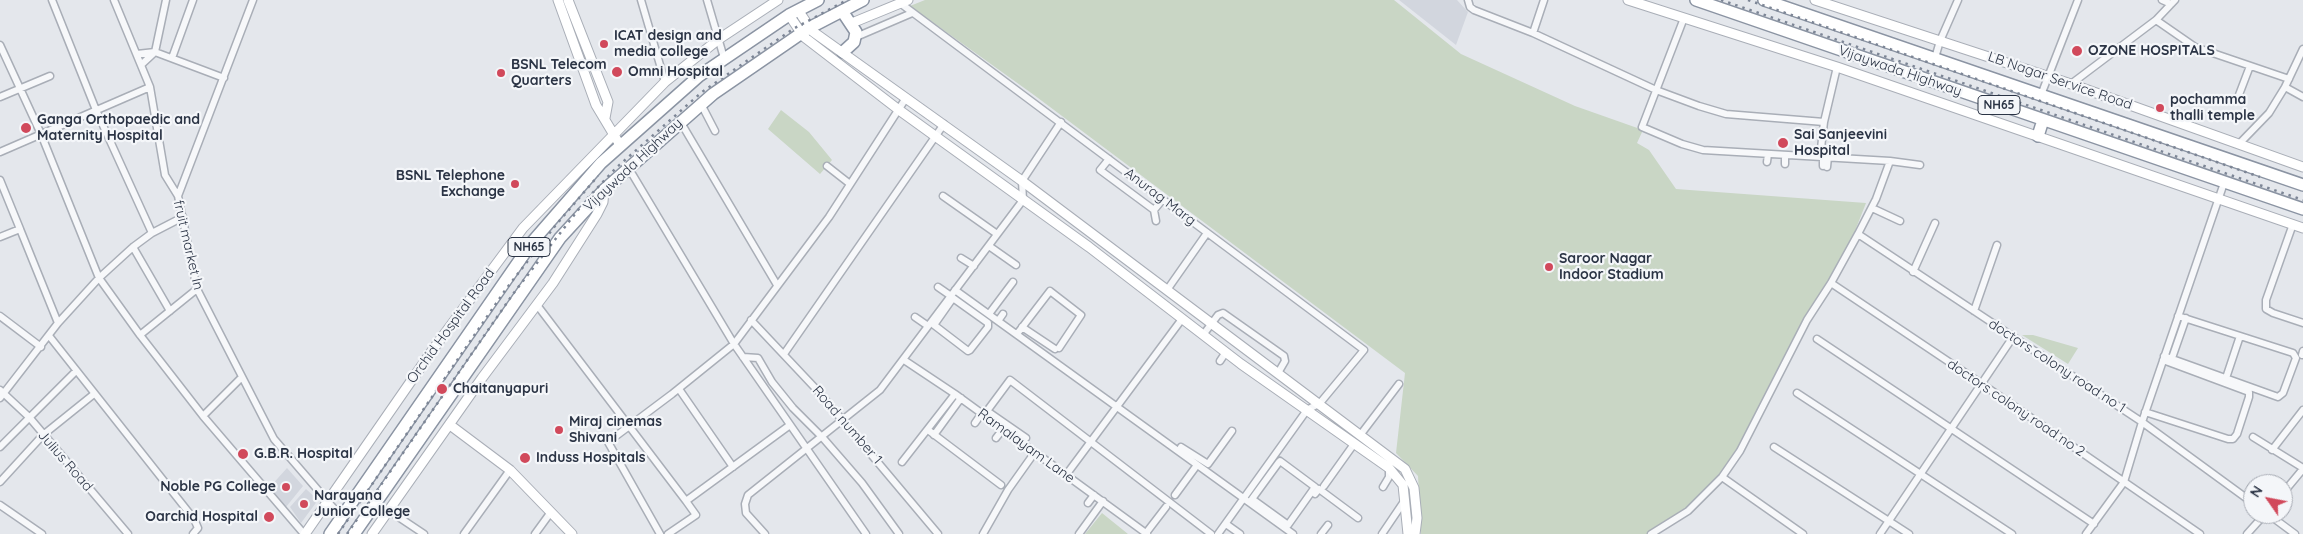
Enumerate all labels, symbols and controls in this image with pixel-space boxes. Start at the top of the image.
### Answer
place label: ICAT design and media college [614,28,722,60]
marker: ICAT design and media college [598,38,610,50]
street label: Vijaywada Highway [1836,42,1964,100]
place label: OZONE HOSPITALS [2088,43,2215,59]
marker: OZONE HOSPITALS [2070,44,2084,58]
street label: LB Nagar Service Road [1986,48,2134,114]
place label: BSNL Telecom Quarters [511,57,607,90]
place label: Omni Hospital [628,64,723,80]
marker: Omni Hospital [610,65,624,79]
marker: BSNL Telecom Quarters [495,67,507,79]
place label: pochamma thalli temple [2170,92,2255,124]
road number: NH65 [1978,96,2020,114]
marker: pochamma thalli temple [2154,102,2166,114]
place label: Ganga Orthopaedic and Maternity Hospital [37,112,200,144]
street label: Vijaywada Highway [580,115,686,215]
marker: Ganga Orthopaedic and Maternity Hospital [19,121,33,135]
place label: Sai Sanjeevini Hospital [1794,127,1887,160]
marker: Sai Sanjeevini Hospital [1776,136,1790,150]
street label: Anurag Marg [1121,165,1199,229]
place label: BSNL Telephone Exchange [396,168,505,200]
marker: BSNL Telephone Exchange [509,178,521,190]
street label: fruit market ln [170,198,206,292]
road number: NH65 [508,238,550,256]
place label: Saroor Nagar Indoor Stadium [1559,251,1664,284]
marker: Saroor Nagar Indoor Stadium [1543,261,1555,273]
street label: Orchid Hospital Road [404,265,498,387]
street label: doctors colony road no 1 [1985,315,2129,417]
street label: doctors colony road no 2 [1944,356,2088,460]
place label: Chaitanyapuri [453,381,548,397]
marker: Chaitanyapuri [435,382,449,396]
street label: Road number 1 [808,382,886,468]
street label: Ramalayam Lane [974,405,1078,487]
place label: Miraj cinemas Shivani [569,414,662,447]
marker: Miraj cinemas Shivani [553,424,565,436]
street label: Julius Road [34,427,96,495]
place label: G.B.R. Hospital [254,446,353,462]
marker: G.B.R. Hospital [236,447,250,461]
place label: Induss Hospitals [536,450,646,466]
marker: Induss Hospitals [518,451,532,465]
north arrow [2243,474,2293,524]
place label: Noble PG College [160,479,276,495]
marker: Noble PG College [280,481,292,493]
text: N [2246,482,2267,501]
place label: Narayana Junior College [314,488,410,520]
marker: Narayana Junior College [298,498,310,510]
place label: Oarchid Hospital [145,509,258,525]
marker: Oarchid Hospital [262,510,276,524]

